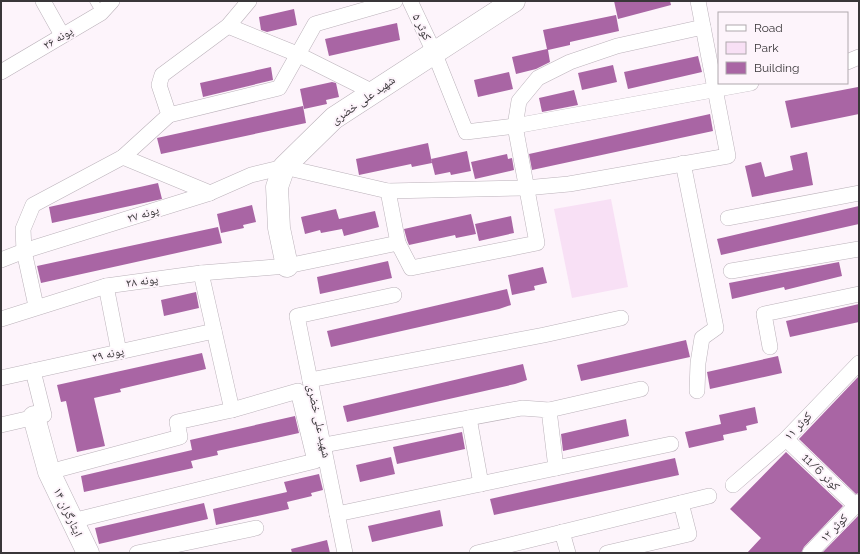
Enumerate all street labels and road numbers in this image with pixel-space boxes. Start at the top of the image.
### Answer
street label: کوثر ۵ [410,11,434,43]
street label: پونه ۲۶ [41,23,76,52]
street label: شهید علی خضری [328,73,398,127]
street label: پونه ۲۷ [126,202,161,226]
street label: پونه ۲۸ [125,272,159,290]
street label: پونه ۲۹ [91,343,126,365]
street label: شهید علی خضری [304,383,334,459]
street label: کوثر ۱۱ [781,409,815,443]
street label: کوثر 11/6 [799,451,843,493]
street label: ایثارگران ۱۴ [50,485,85,539]
street label: کوثر ۱۲ [817,511,851,545]

